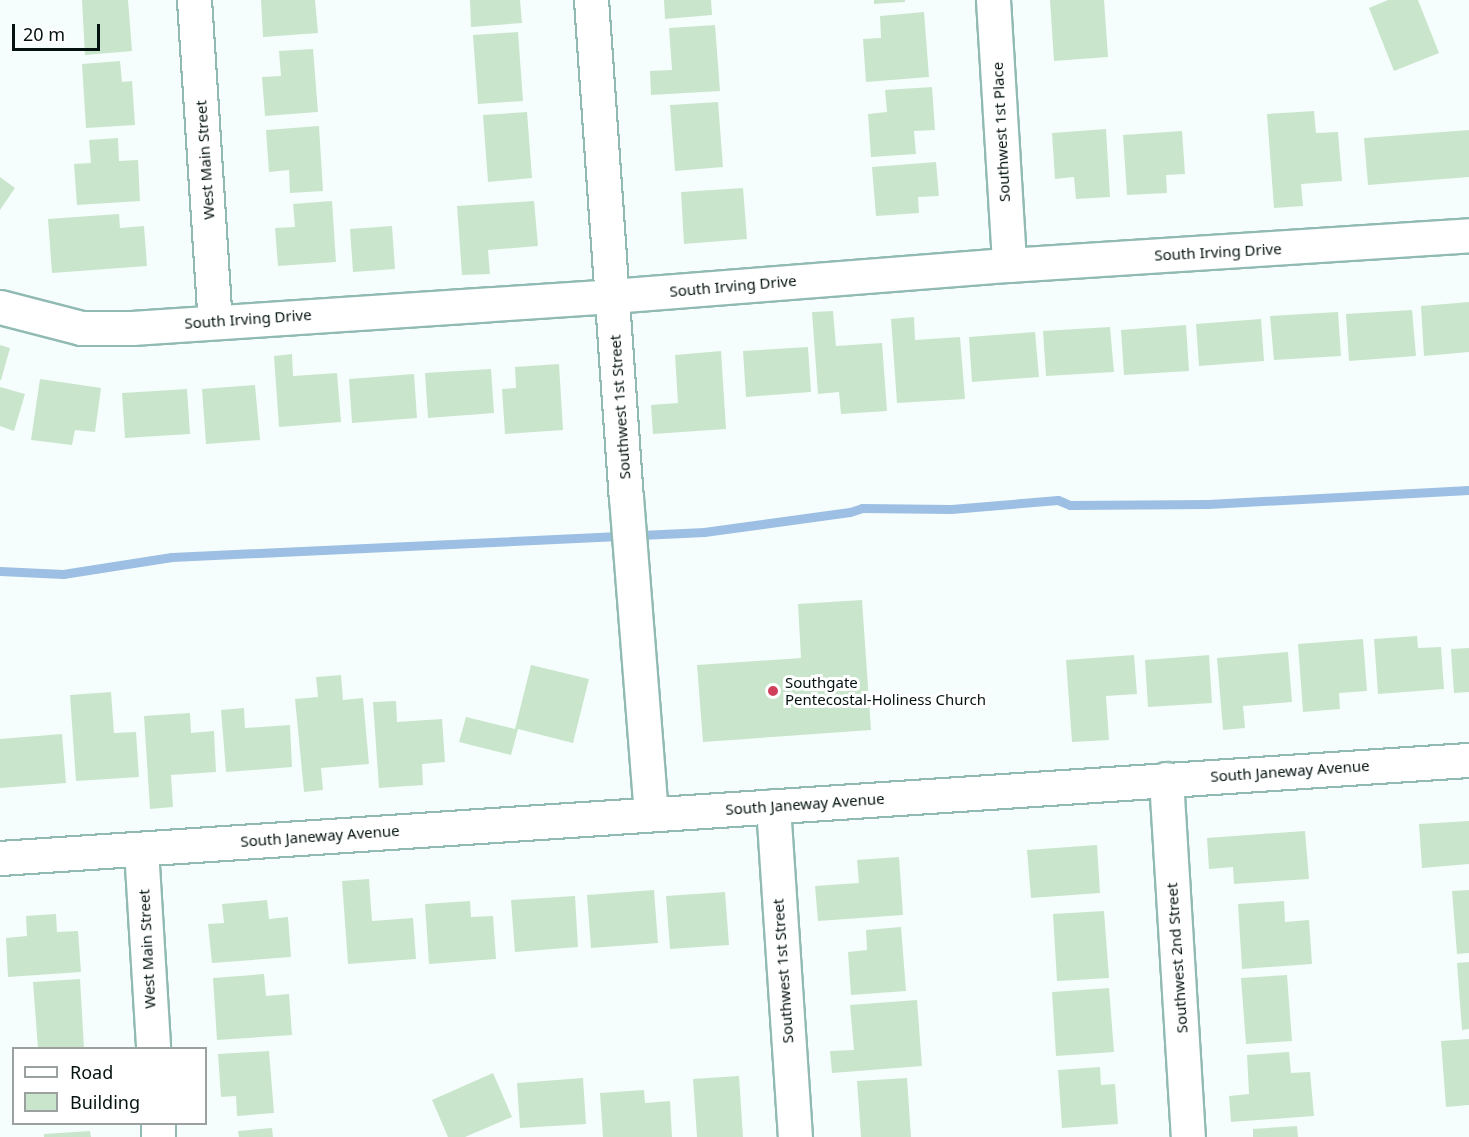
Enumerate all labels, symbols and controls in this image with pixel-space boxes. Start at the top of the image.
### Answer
scale bar [15,12,104,50]
text: 20 m [23,22,65,46]
street label: Southwest 1st Place [988,62,1014,202]
street label: West Main Street [192,100,218,220]
street label: South Irving Drive [1154,240,1282,264]
street label: South Irving Drive [669,271,797,301]
street label: South Irving Drive [184,306,312,332]
street label: Southwest 1st Street [606,334,634,480]
place label: Southgate Pentecostal-Holiness Church [785,673,986,708]
marker: Southgate Pentecostal-Holiness Church [766,684,780,698]
street label: South Janeway Avenue [1210,756,1370,786]
street label: South Janeway Avenue [725,789,885,819]
street label: South Janeway Avenue [240,821,400,851]
street label: Southwest 2nd Street [1163,882,1191,1034]
street label: West Main Street [135,889,159,1009]
street label: Southwest 1st Street [769,898,797,1044]
legend [12,1047,207,1125]
text: Road [70,1060,113,1084]
text: Building [70,1090,140,1114]

